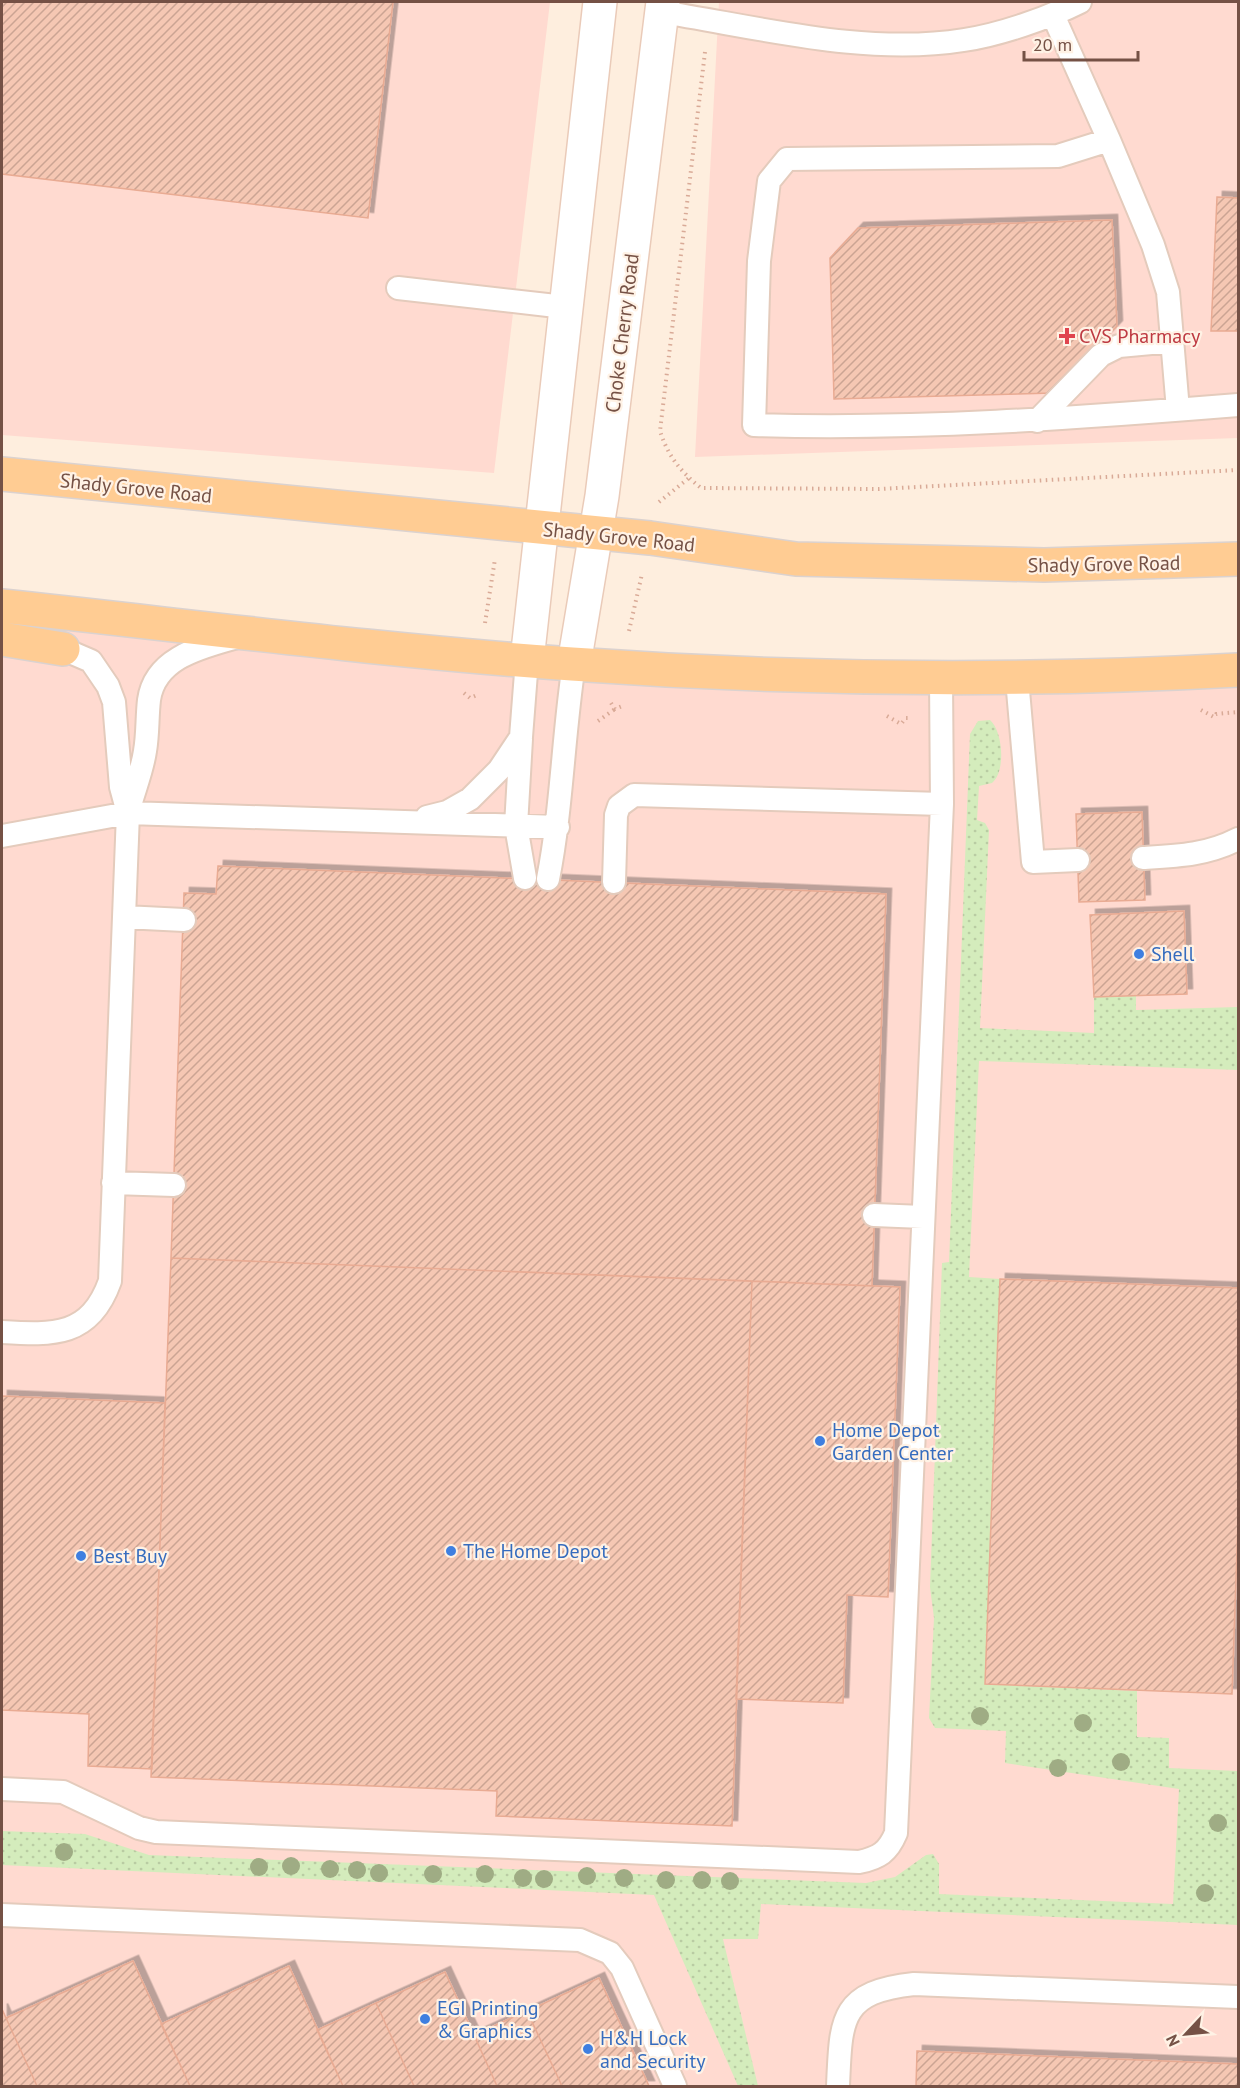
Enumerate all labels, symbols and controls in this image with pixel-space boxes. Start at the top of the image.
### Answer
scale bar [1024,24,1138,62]
text: 20 m [1033,33,1072,56]
street label: Choke Cherry Road [599,252,645,414]
place label: CVS Pharmacy [1079,323,1201,349]
marker: CVS Pharmacy [1060,329,1074,343]
street label: Shady Grove Road [59,467,213,509]
street label: Shady Grove Road [542,516,696,558]
street label: Shady Grove Road [1027,550,1181,578]
place label: Shell [1151,941,1195,967]
marker: Shell [1132,947,1146,961]
place label: Home Depot Garden Center [832,1417,954,1466]
marker: Home Depot Garden Center [813,1434,827,1448]
place label: The Home Depot [463,1538,608,1564]
place label: Best Buy [93,1543,168,1569]
marker: The Home Depot [444,1544,458,1558]
marker: Best Buy [74,1549,88,1563]
place label: EGI Printing & Graphics [437,1995,539,2044]
north arrow [1156,2004,1216,2064]
marker: EGI Printing & Graphics [418,2012,432,2026]
place label: H&H Lock and Security [600,2025,706,2074]
text: N [1161,2031,1184,2050]
marker: H&H Lock and Security [581,2042,595,2056]

